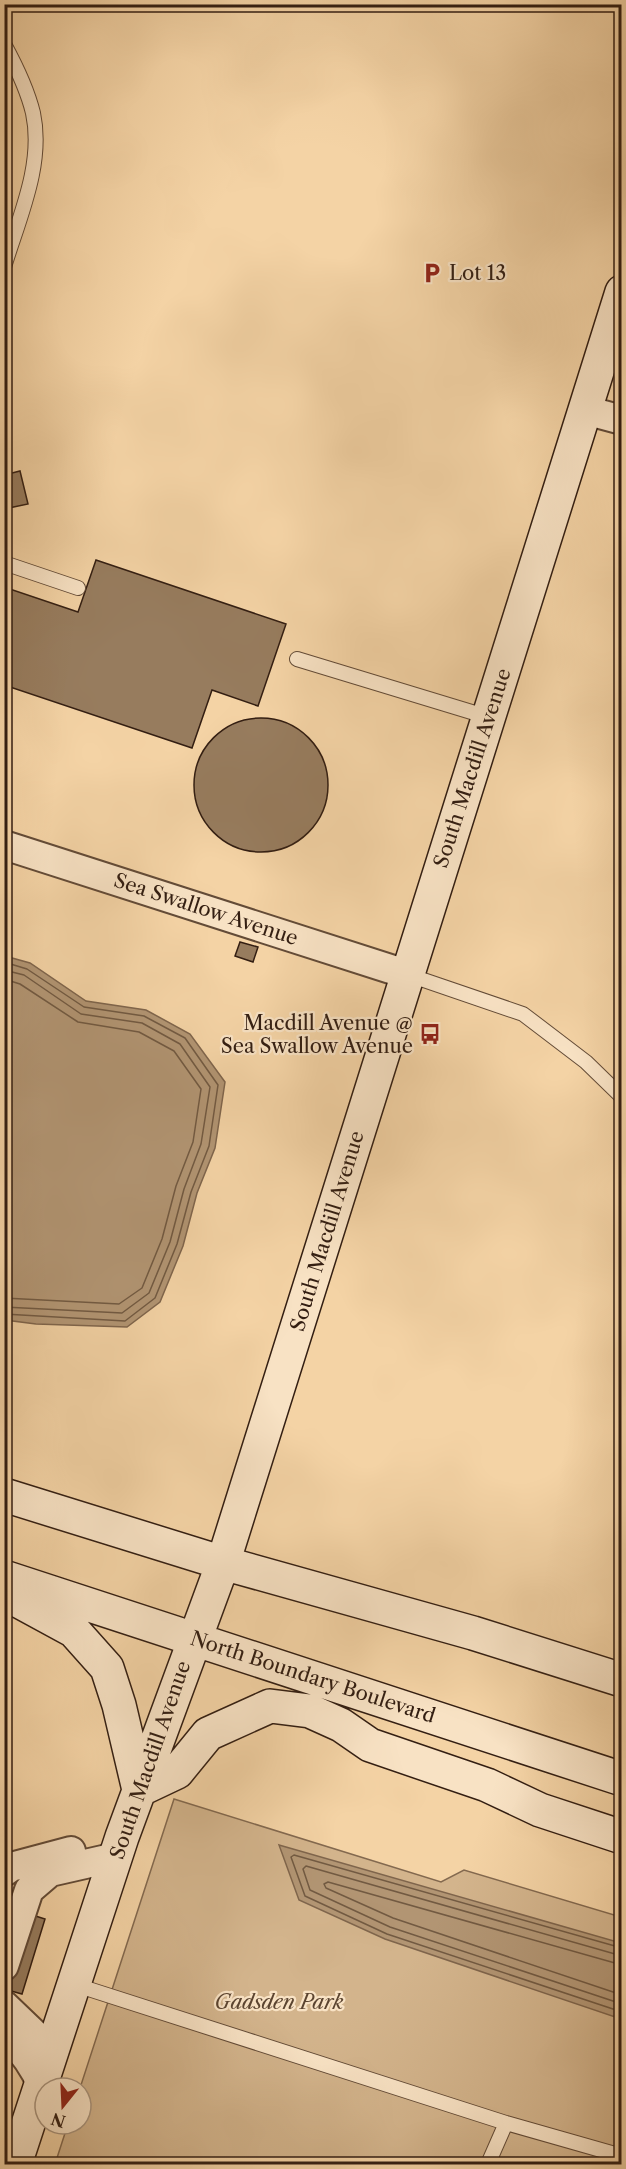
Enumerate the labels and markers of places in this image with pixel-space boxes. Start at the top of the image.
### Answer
parking icon: Lot 13 [420,261,444,285]
place label: Lot 13 [449,261,506,285]
place label: Macdill Avenue @ Sea Swallow Avenue [221,1011,413,1058]
bus stop icon: Macdill Avenue @ Sea Swallow Avenue [418,1022,442,1046]

